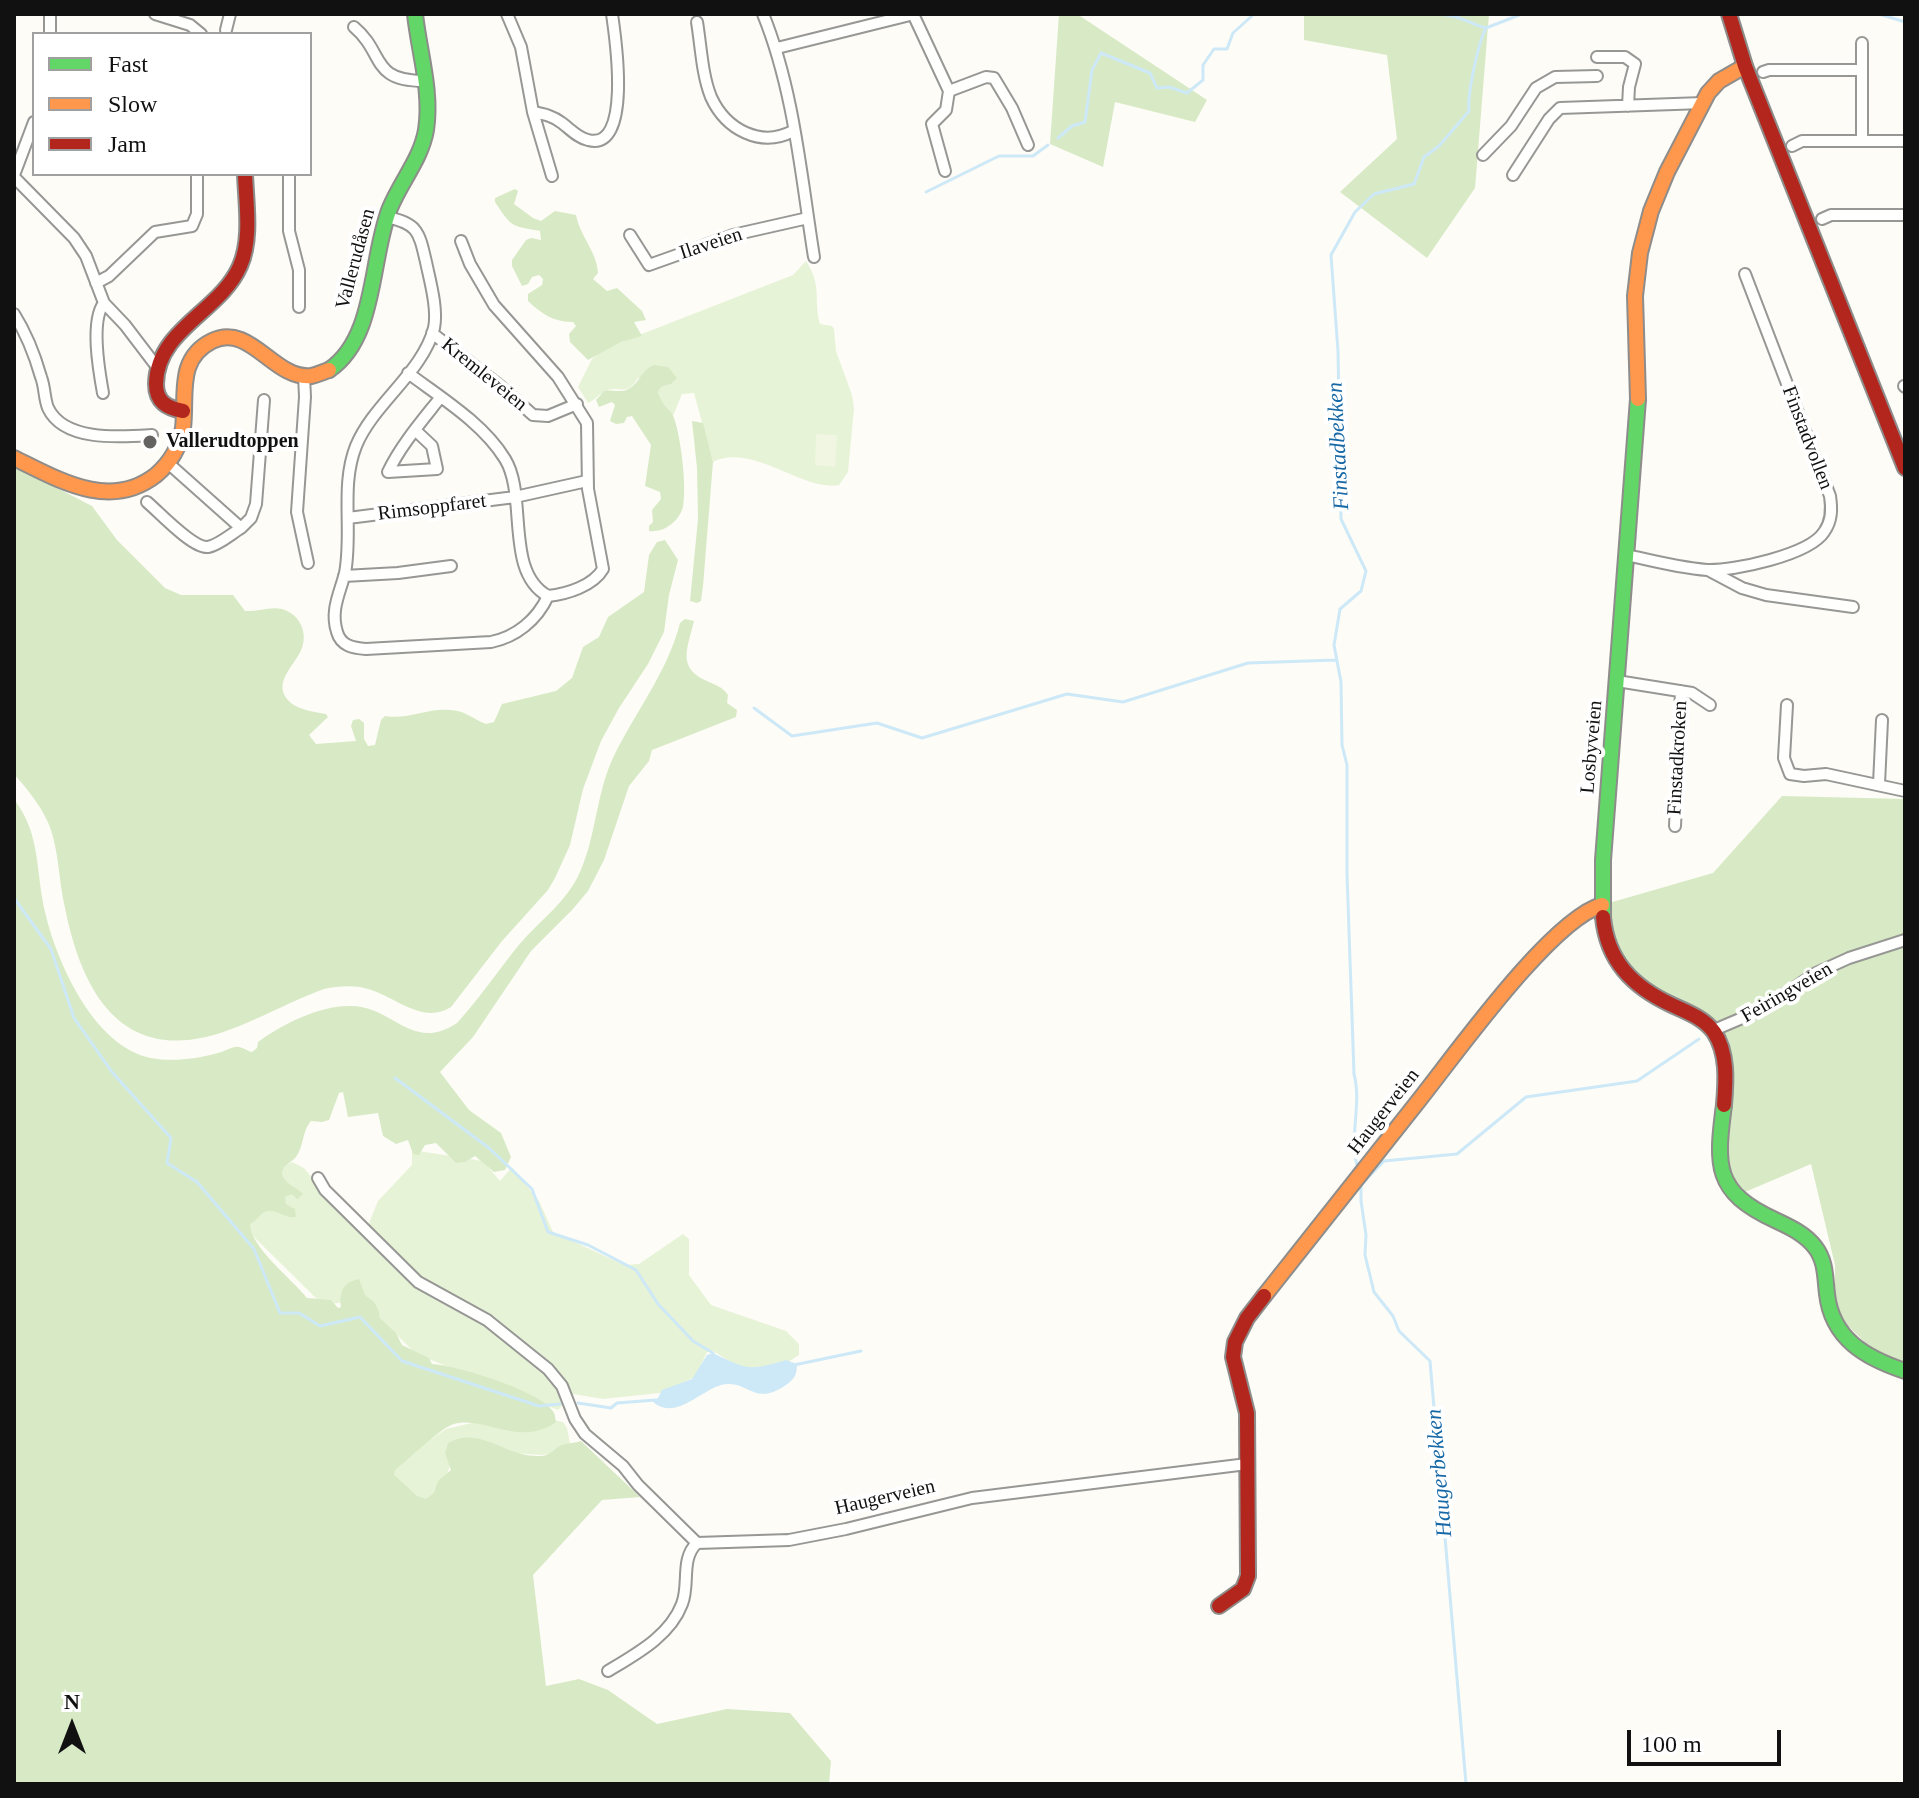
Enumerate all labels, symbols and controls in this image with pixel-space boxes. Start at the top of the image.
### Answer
legend [32,32,312,176]
text: Fast [108,51,148,77]
text: Slow [108,91,157,117]
text: Jam [108,131,147,157]
street label: Vallerudåsen [331,206,381,312]
street label: Ilaveien [677,223,745,265]
street label: Kremleveien [436,333,532,417]
water label: Finstadbekken [1322,381,1356,511]
street label: Finstadvollen [1776,383,1838,493]
place label: Vallerudtoppen [166,430,299,454]
marker: Vallerudtoppen [141,433,159,451]
street label: Rimsoppfaret [377,489,487,527]
street label: Losbyveien [1576,699,1608,795]
street label: Finstadkroken [1663,700,1693,816]
street label: Feiringveien [1737,957,1837,1029]
street label: Haugerveien [1343,1064,1425,1160]
water label: Haugerbekken [1421,1408,1459,1538]
street label: Haugerveien [833,1475,937,1521]
north arrow [32,1686,112,1766]
text: N [64,1689,80,1714]
scale bar [1631,1714,1785,1764]
text: 100 m [1641,1731,1702,1757]

